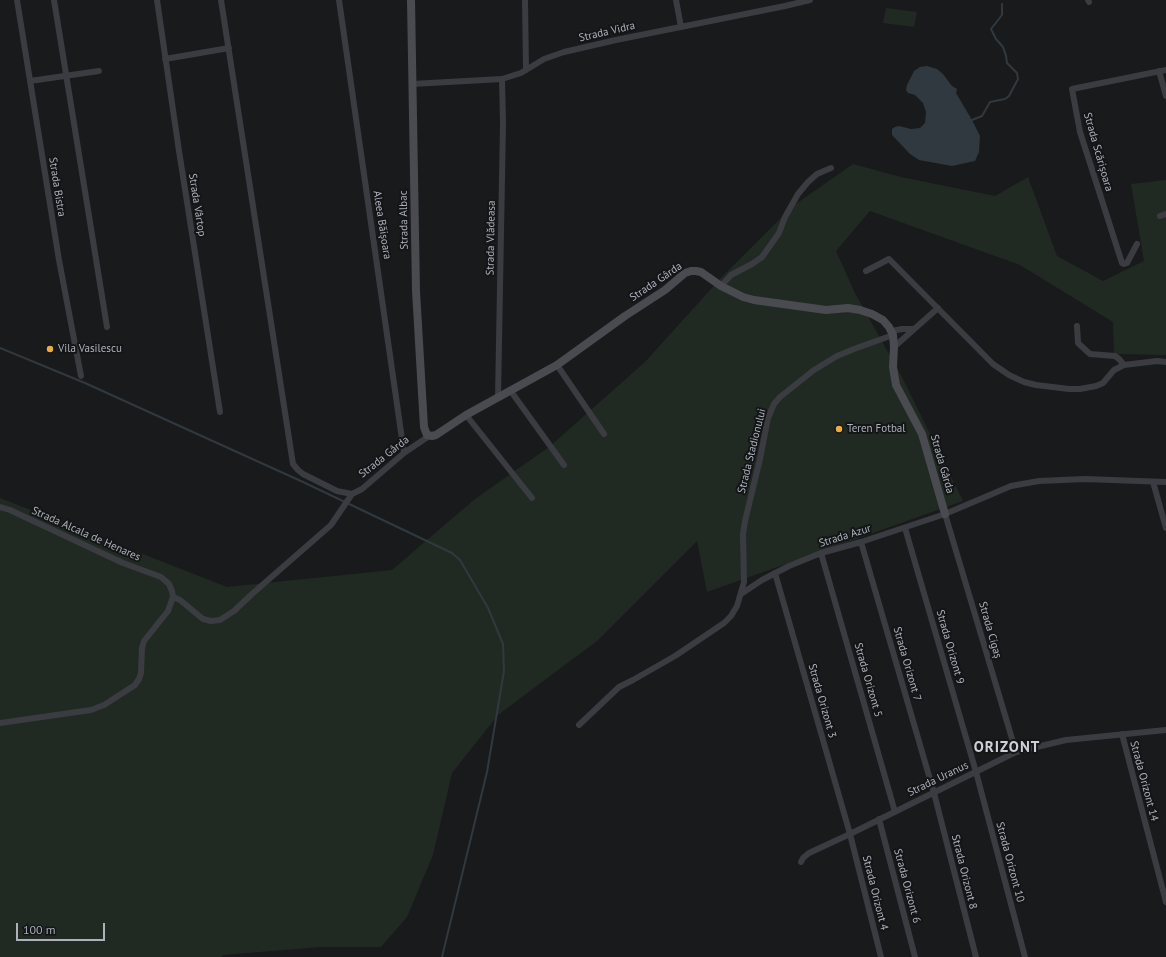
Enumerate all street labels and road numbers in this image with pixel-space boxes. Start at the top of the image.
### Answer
street label: Strada Vidra [578,19,636,45]
street label: Strada Scărișoara [1080,111,1116,193]
street label: Strada Bistra [46,156,68,218]
street label: Strada Vârtop [185,172,209,238]
street label: Aleea Băișoara [370,190,394,260]
street label: Strada Albac [397,190,411,250]
street label: Strada Vlădeasa [484,200,498,276]
street label: Strada Gârda [627,260,685,304]
street label: Strada Stadionului [735,407,769,495]
street label: Strada Gârda [356,433,412,481]
street label: Strada Gârda [927,433,957,495]
street label: Strada Alcala de Henares [30,504,142,564]
street label: Strada Azur [817,522,873,550]
street label: Strada Cigaș [976,600,1004,660]
street label: Strada Orizont 9 [933,608,967,686]
street label: Strada Orizont 7 [890,625,924,703]
street label: Strada Orizont 5 [851,641,885,719]
street label: Strada Orizont 3 [805,662,839,740]
street label: Strada Orizont 14 [1127,739,1161,823]
street label: Strada Uranus [905,759,971,799]
street label: Strada Orizont 10 [993,820,1027,904]
street label: Strada Orizont 8 [948,833,980,911]
street label: Strada Orizont 6 [891,847,923,925]
street label: Strada Orizont 4 [859,854,891,932]

